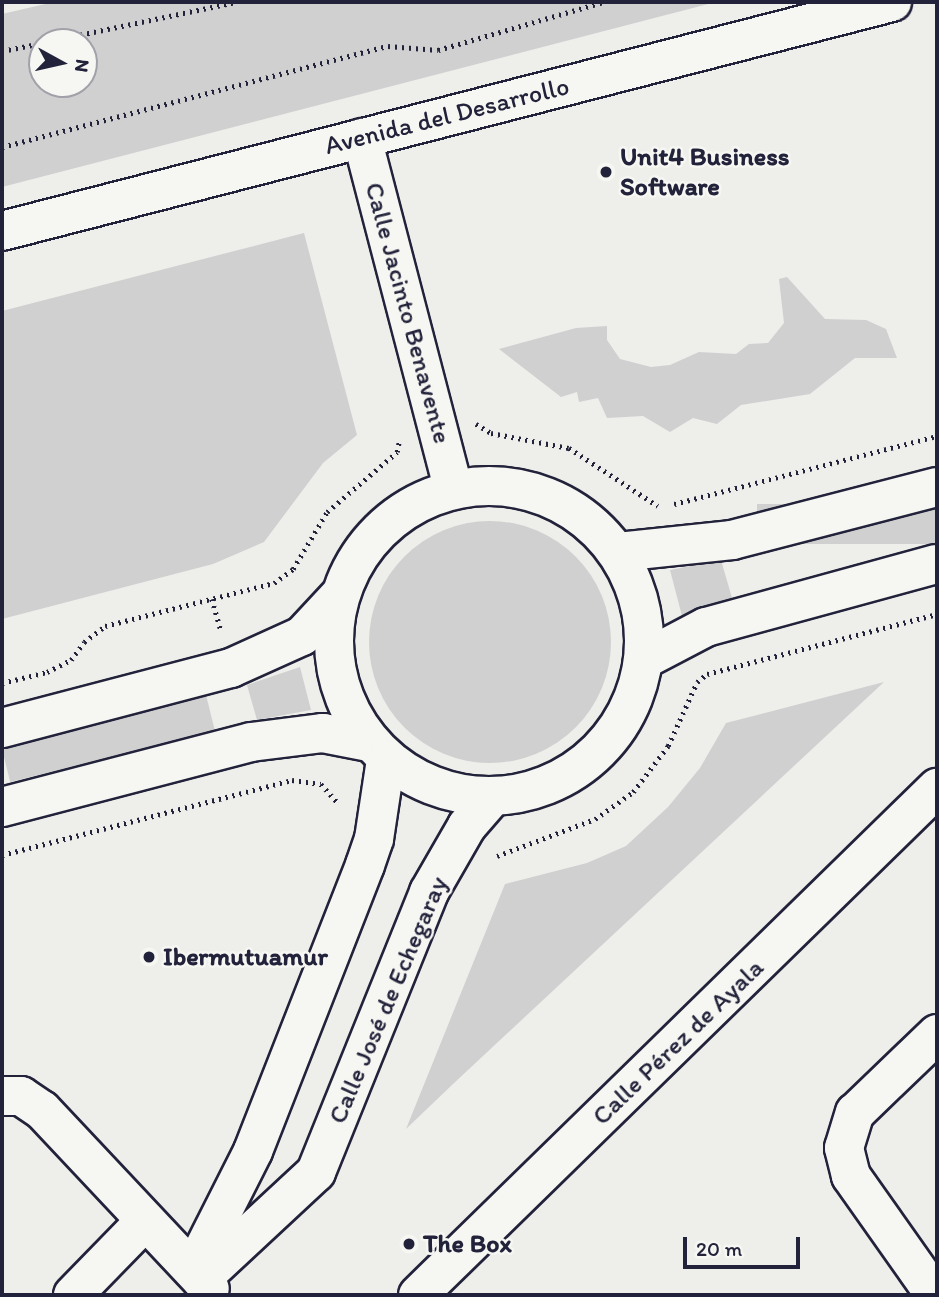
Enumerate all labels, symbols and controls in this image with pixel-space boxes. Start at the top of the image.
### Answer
north arrow [28,28,98,98]
text: N [70,58,95,74]
street label: Avenida del Desarrollo [322,71,572,161]
place label: Unit4 Business Software [620,141,789,202]
marker: Unit4 Business Software [598,164,614,180]
street label: Calle Jacinto Benavente [358,179,458,447]
street label: Calle José de Echegaray [322,872,454,1128]
place label: Ibermutuamur [163,941,328,973]
marker: Ibermutuamur [141,949,157,965]
street label: Calle Pérez de Ayala [586,953,770,1131]
scale bar [687,1224,804,1268]
place label: The Box [423,1228,513,1260]
marker: The Box [401,1236,417,1252]
text: 20 m [696,1236,742,1261]

